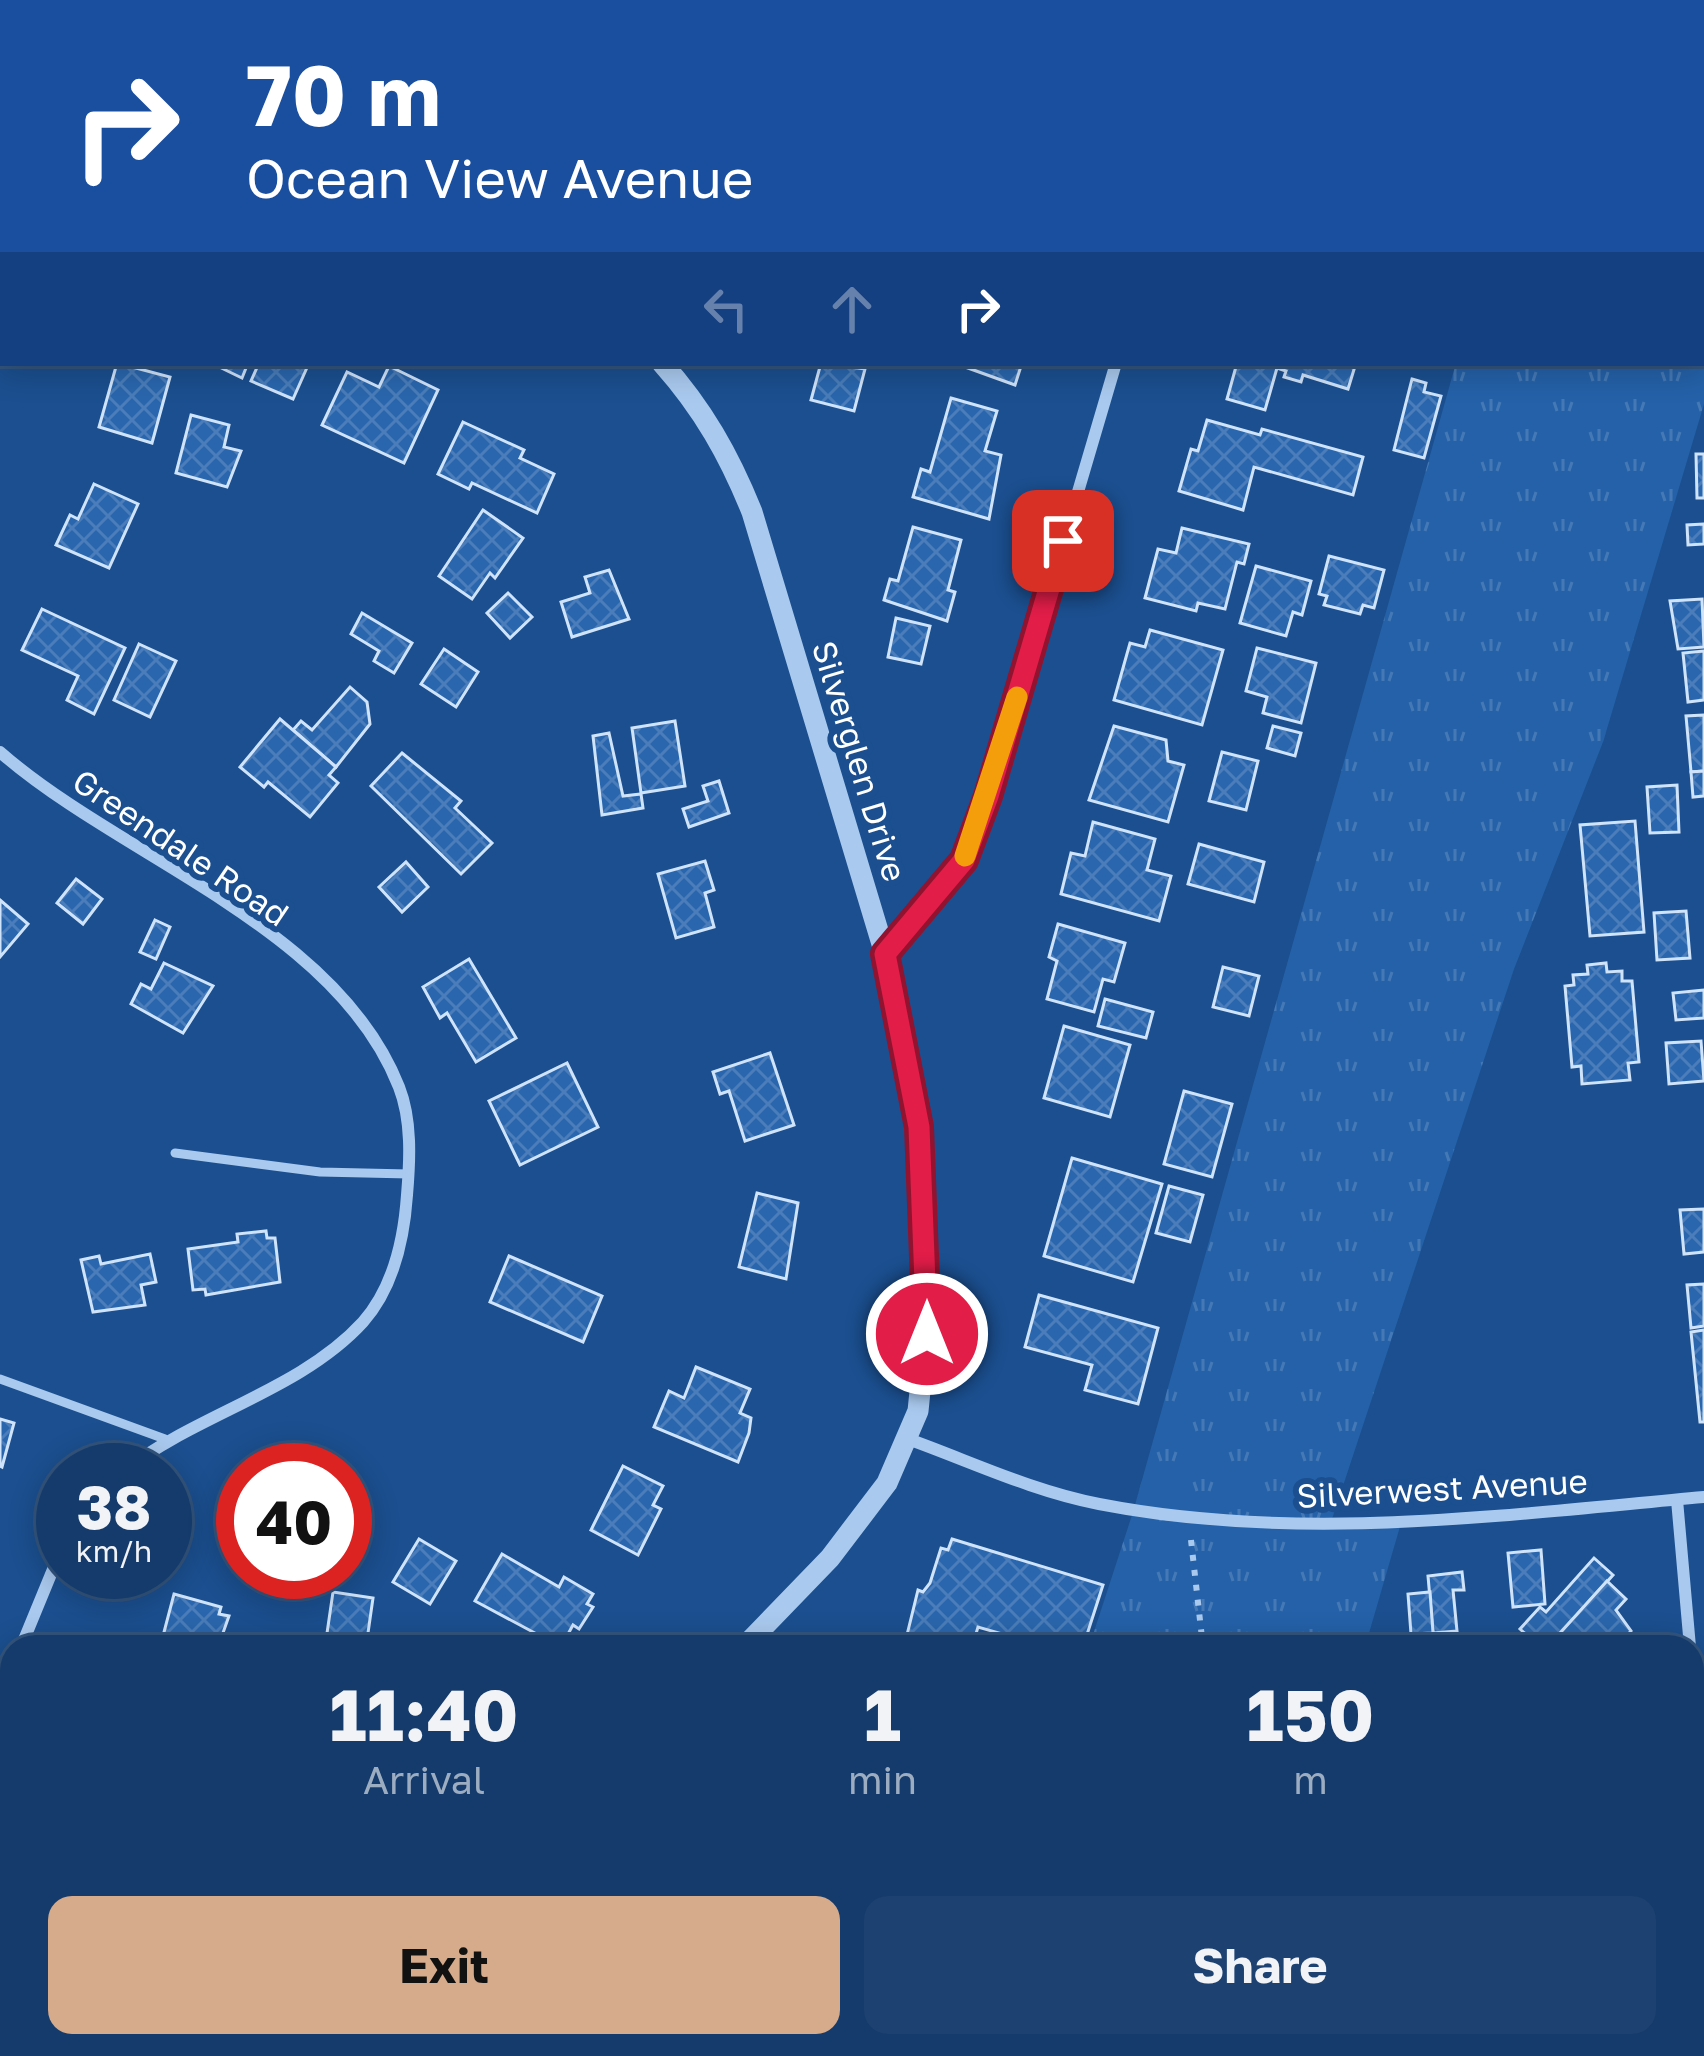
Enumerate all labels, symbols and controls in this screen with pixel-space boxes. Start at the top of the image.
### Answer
text: 70 m [246,44,441,144]
icon: right [48,48,204,204]
text: Ocean View Avenue [246,145,753,210]
icon: left [693,276,759,342]
icon: ahead [819,276,885,342]
icon: right [945,276,1011,342]
pin [1012,490,1114,592]
icon: arrive [1030,508,1096,574]
street label: Silverglen Drive [805,636,915,886]
street label: Greendale Road [66,760,296,934]
position arrow [864,1271,990,1397]
speed limit sign: 40 [216,1443,372,1599]
street label: Silverwest Avenue [1296,1461,1588,1515]
text: 38 [76,1470,151,1542]
text: km/h [76,1533,152,1569]
text: 11:40 [330,1670,519,1757]
text: 1 [864,1670,901,1757]
text: 150 [1247,1670,1374,1757]
text: Arrival [363,1756,485,1803]
text: min [848,1756,917,1803]
text: m [1293,1756,1328,1803]
button: Exit [48,1896,840,2034]
button: Share [864,1896,1656,2034]

